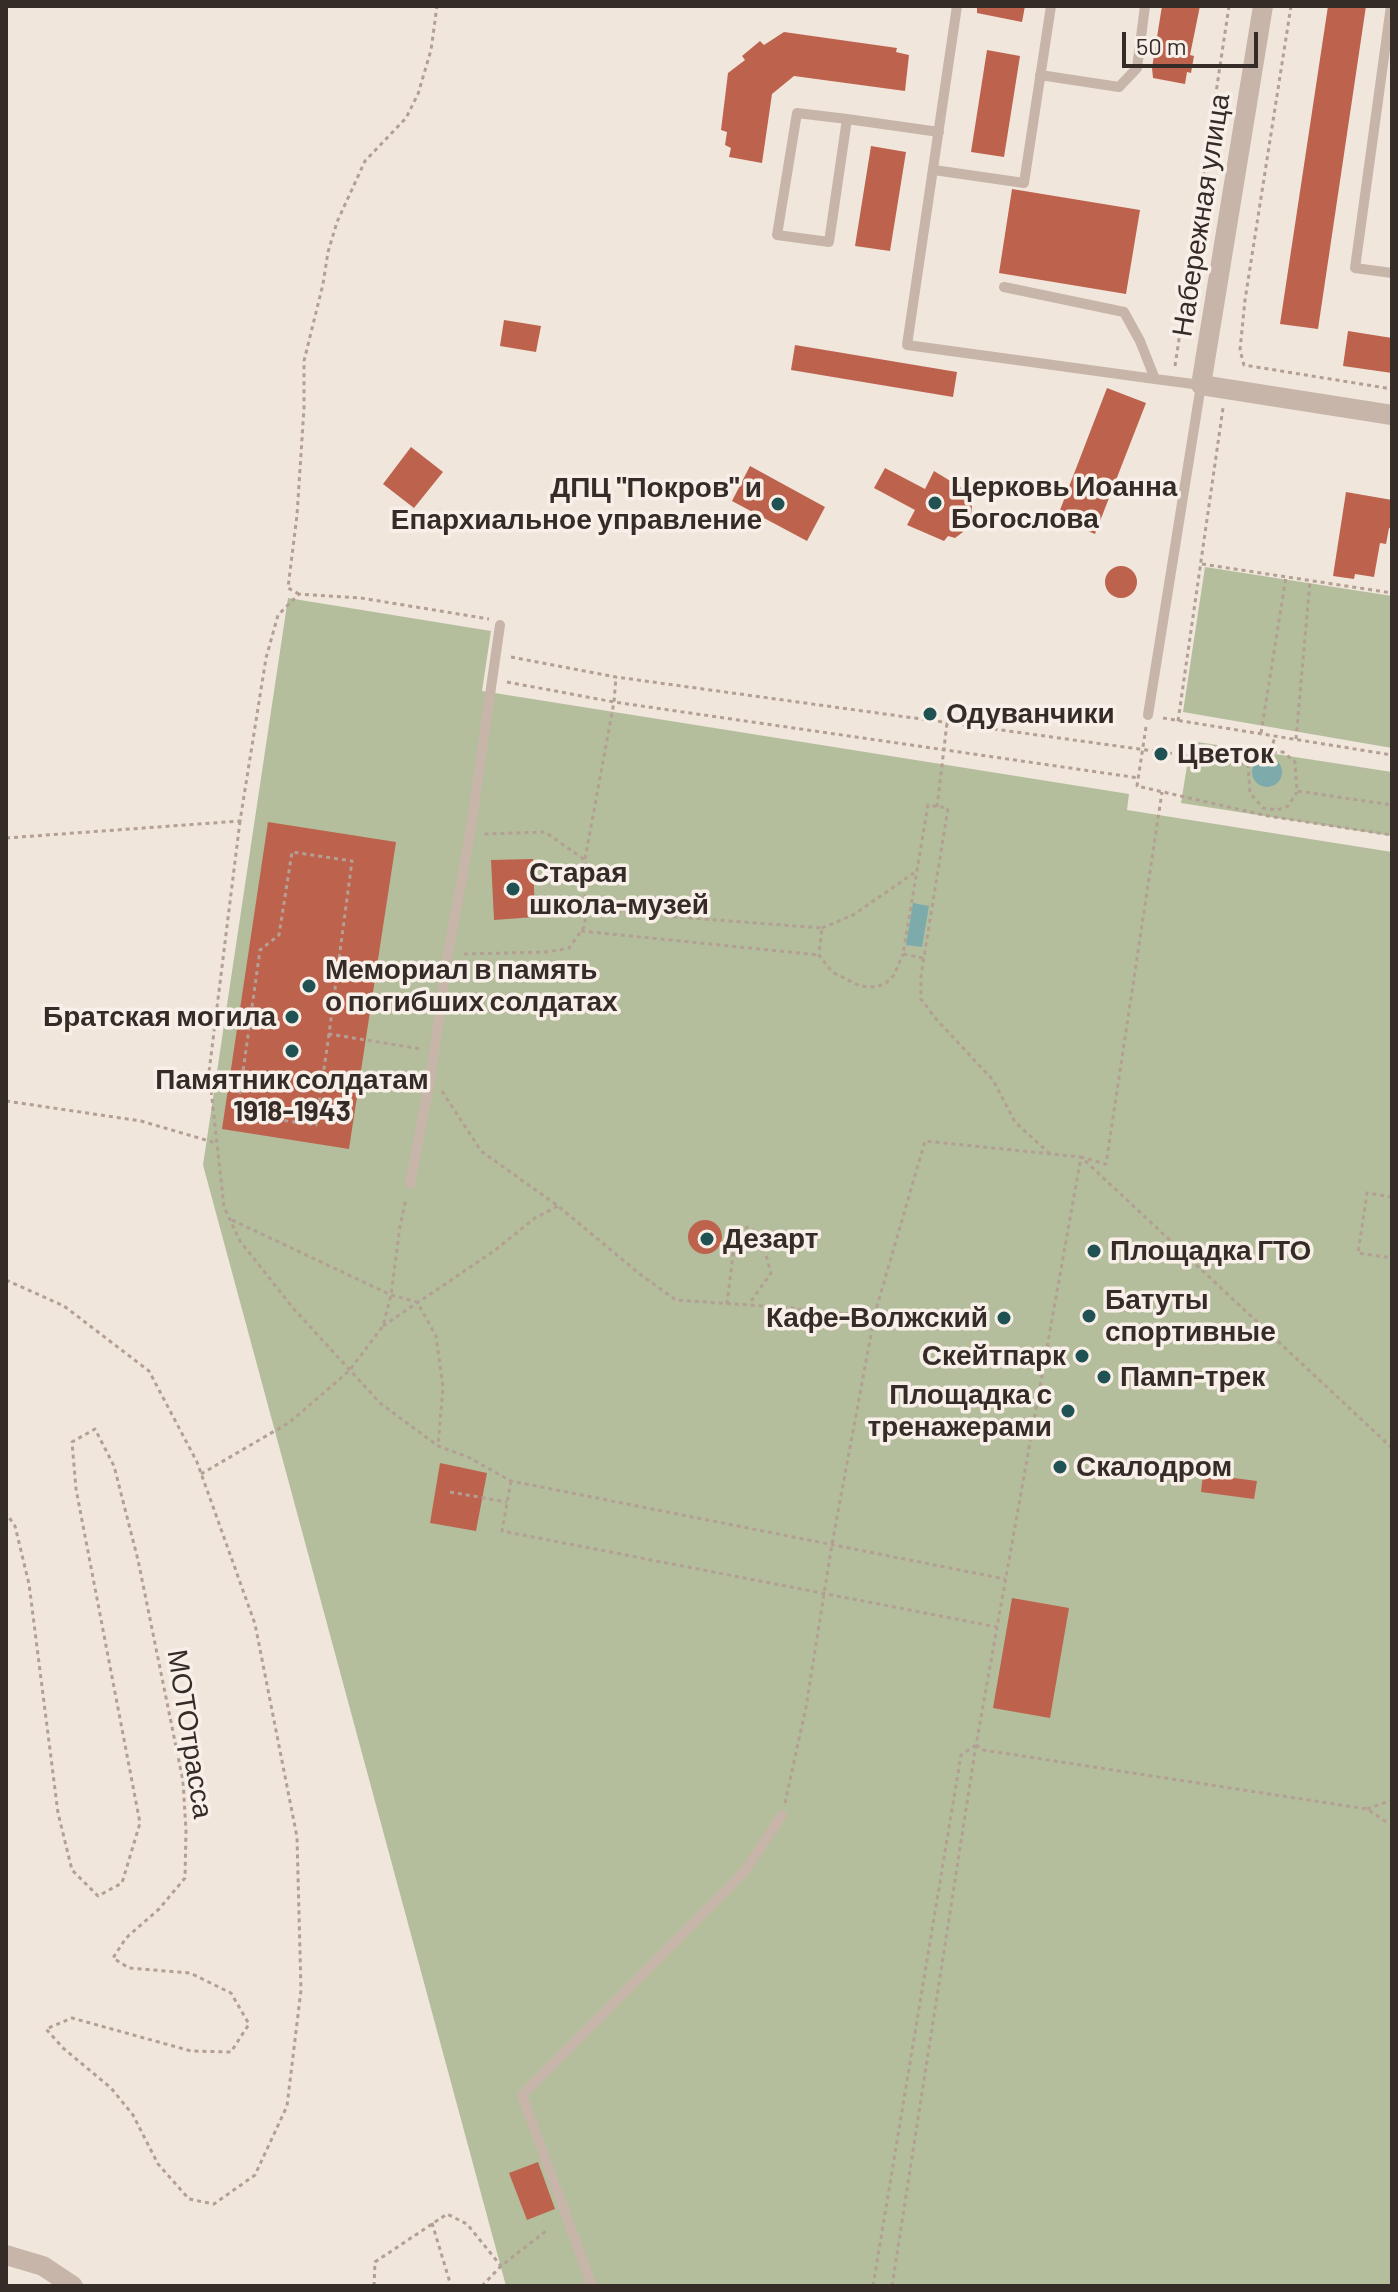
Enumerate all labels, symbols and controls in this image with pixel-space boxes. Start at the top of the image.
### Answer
scale bar [1126,16,1262,66]
text: 50 m [1136,31,1187,60]
street label: Набережная улица [1165,91,1237,339]
place label: Церковь Иоанна Богослова [951,470,1177,536]
place label: ДПЦ "Покров" и Епархиальное управление [391,471,762,537]
marker: Церковь Иоанна Богослова [926,494,944,512]
marker: ДПЦ "Покров" и Епархиальное управление [769,495,787,513]
place label: Одуванчики [946,697,1115,731]
marker: Одуванчики [921,705,939,723]
place label: Цветок [1177,737,1274,771]
marker: Цветок [1152,745,1170,763]
place label: Старая школа-музей [529,856,709,922]
marker: Старая школа-музей [504,880,522,898]
place label: Мемориал в память о погибших солдатах [325,953,618,1019]
marker: Мемориал в память о погибших солдатах [300,977,318,995]
place label: Братская могила [43,1000,276,1034]
marker: Братская могила [283,1008,301,1026]
marker: Памятник солдатам 1918-1943 [283,1042,301,1060]
place label: Памятник солдатам 1918-1943 [155,1063,429,1129]
place label: Дезарт [723,1222,818,1256]
marker: Дезарт [698,1230,716,1248]
place label: Площадка ГТО [1110,1234,1311,1268]
marker: Площадка ГТО [1085,1242,1103,1260]
place label: Батуты спортивные [1105,1283,1276,1349]
place label: Кафе-Волжский [766,1301,988,1335]
marker: Батуты спортивные [1080,1307,1098,1325]
marker: Кафе-Волжский [995,1309,1013,1327]
place label: Скейтпарк [922,1339,1066,1373]
marker: Скейтпарк [1073,1347,1091,1365]
place label: Памп-трек [1120,1360,1265,1394]
marker: Памп-трек [1095,1368,1113,1386]
place label: Площадка с тренажерами [867,1378,1052,1444]
marker: Площадка с тренажерами [1059,1402,1077,1420]
place label: Скалодром [1076,1450,1232,1484]
marker: Скалодром [1051,1458,1069,1476]
street label: МОТОтрасса [160,1647,220,1821]

